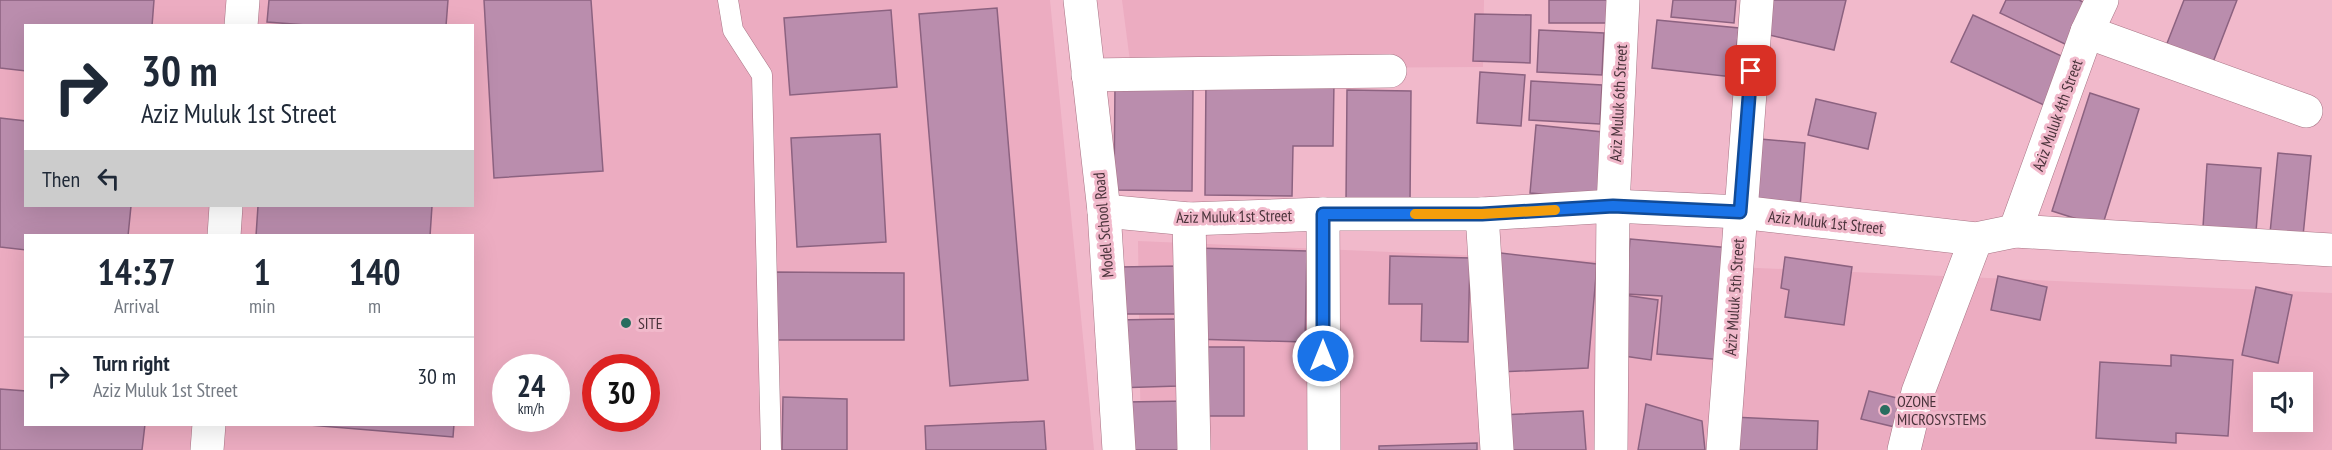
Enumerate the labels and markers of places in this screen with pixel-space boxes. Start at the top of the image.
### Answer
pin [1725,45,1776,96]
place label: SITE [638,313,663,333]
marker: SITE [619,316,633,330]
place label: OZONE MICROSYSTEMS [1897,391,1986,429]
marker: OZONE MICROSYSTEMS [1878,403,1892,417]

